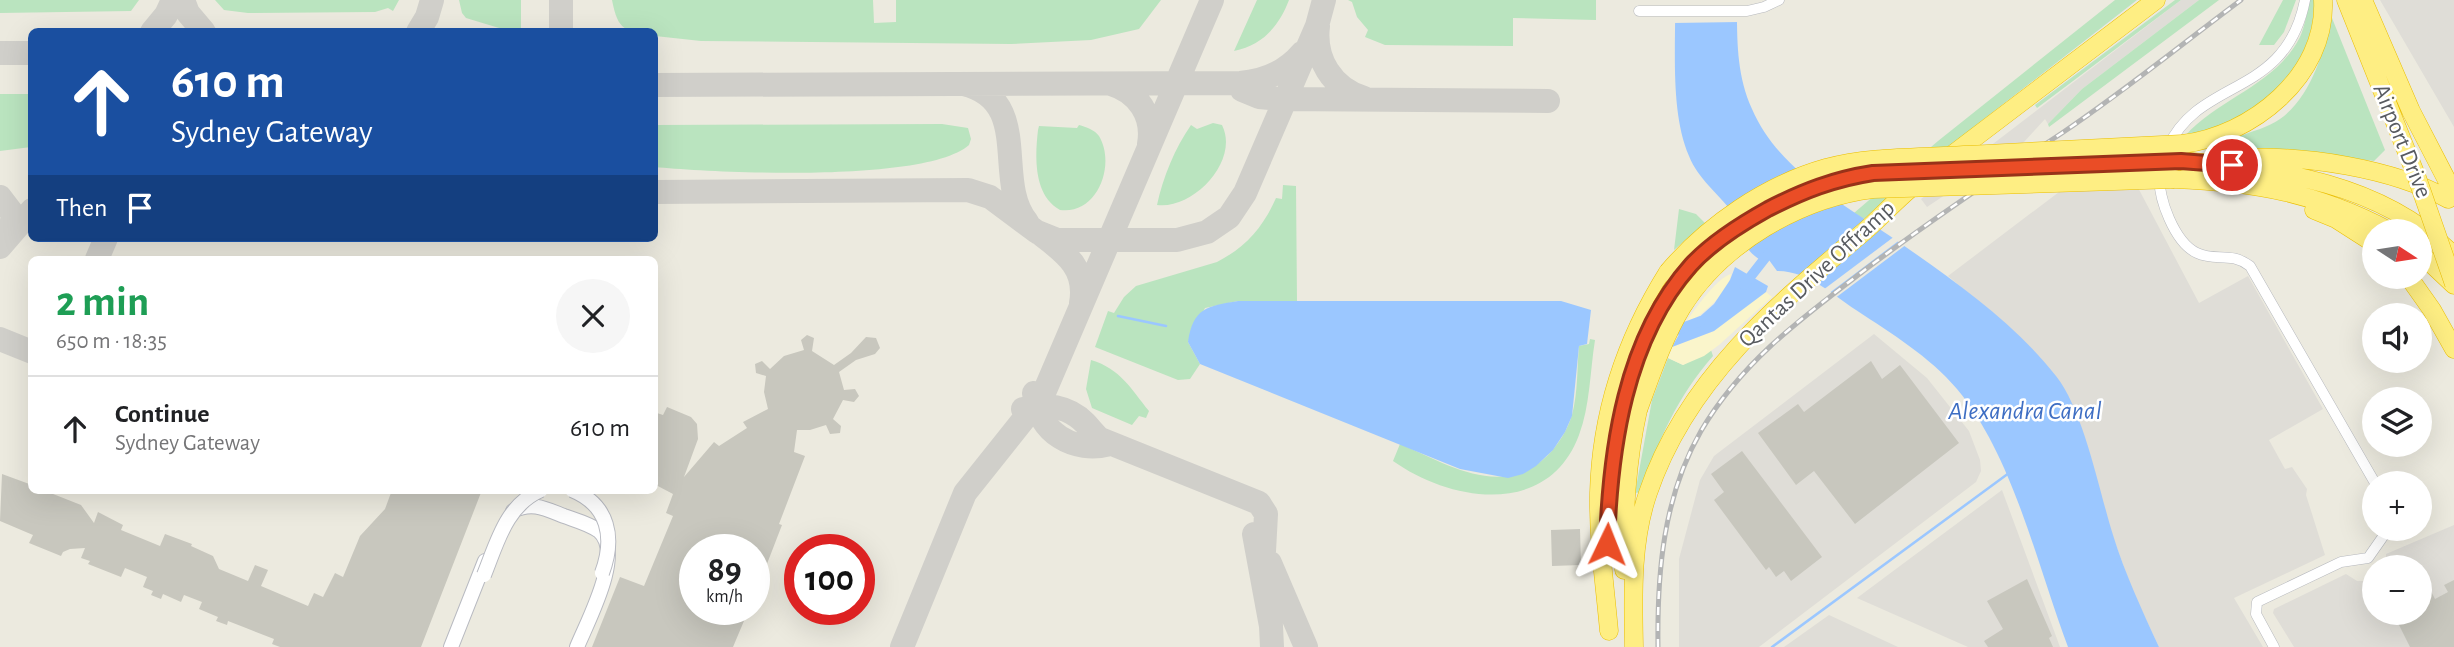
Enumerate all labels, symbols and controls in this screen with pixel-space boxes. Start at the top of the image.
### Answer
icon: ahead [56,56,147,147]
text: 610 m [171,58,285,107]
street label: Airport Drive [2368,81,2436,201]
text: Sydney Gateway [171,116,373,148]
pin [2202,135,2262,195]
icon: arrive [2213,146,2251,184]
icon: arrive [121,189,159,227]
text: Then [56,195,107,221]
street label: Qantas Drive Offramp [1734,196,1900,352]
north arrow [2362,219,2432,289]
map controls [2362,219,2432,625]
button: close [556,279,630,353]
text: 2 min [56,281,149,323]
button: sound [2362,303,2432,373]
text: 650 m · 18:35 [56,330,167,353]
button: layers [2362,387,2432,457]
water label: Alexandra Canal [1947,398,2102,424]
text: Continue [115,401,210,427]
icon: ahead [56,410,94,448]
text: 610 m [570,415,630,441]
text: Sydney Gateway [115,432,260,455]
button: + [2362,471,2432,541]
position arrow [1570,507,1644,581]
speed limit sign: 100 [784,534,875,625]
text: 89 [707,553,742,588]
button: − [2362,555,2432,625]
text: km/h [706,588,743,606]

